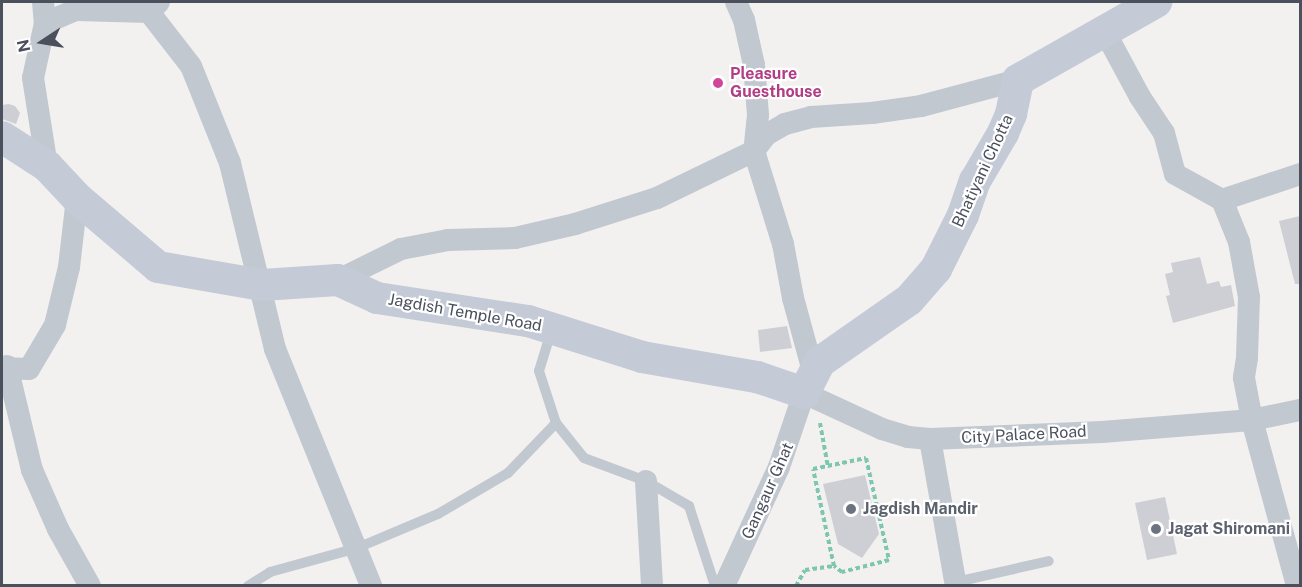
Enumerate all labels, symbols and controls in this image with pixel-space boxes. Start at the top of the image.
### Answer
north arrow [12,12,72,72]
text: N [13,38,34,54]
place label: Pleasure Guesthouse [730,64,822,102]
marker: Pleasure Guesthouse [711,76,725,90]
street label: Bhatiyani Chotta [948,112,1018,230]
street label: Jagdish Temple Road [387,290,543,336]
street label: City Palace Road [961,422,1087,448]
street label: Gangaur Ghat [738,440,798,542]
place label: Jagdish Mandir [863,499,978,519]
marker: Jagdish Mandir [844,502,858,516]
place label: Jagat Shiromani [1168,519,1290,539]
marker: Jagat Shiromani [1149,522,1163,536]

